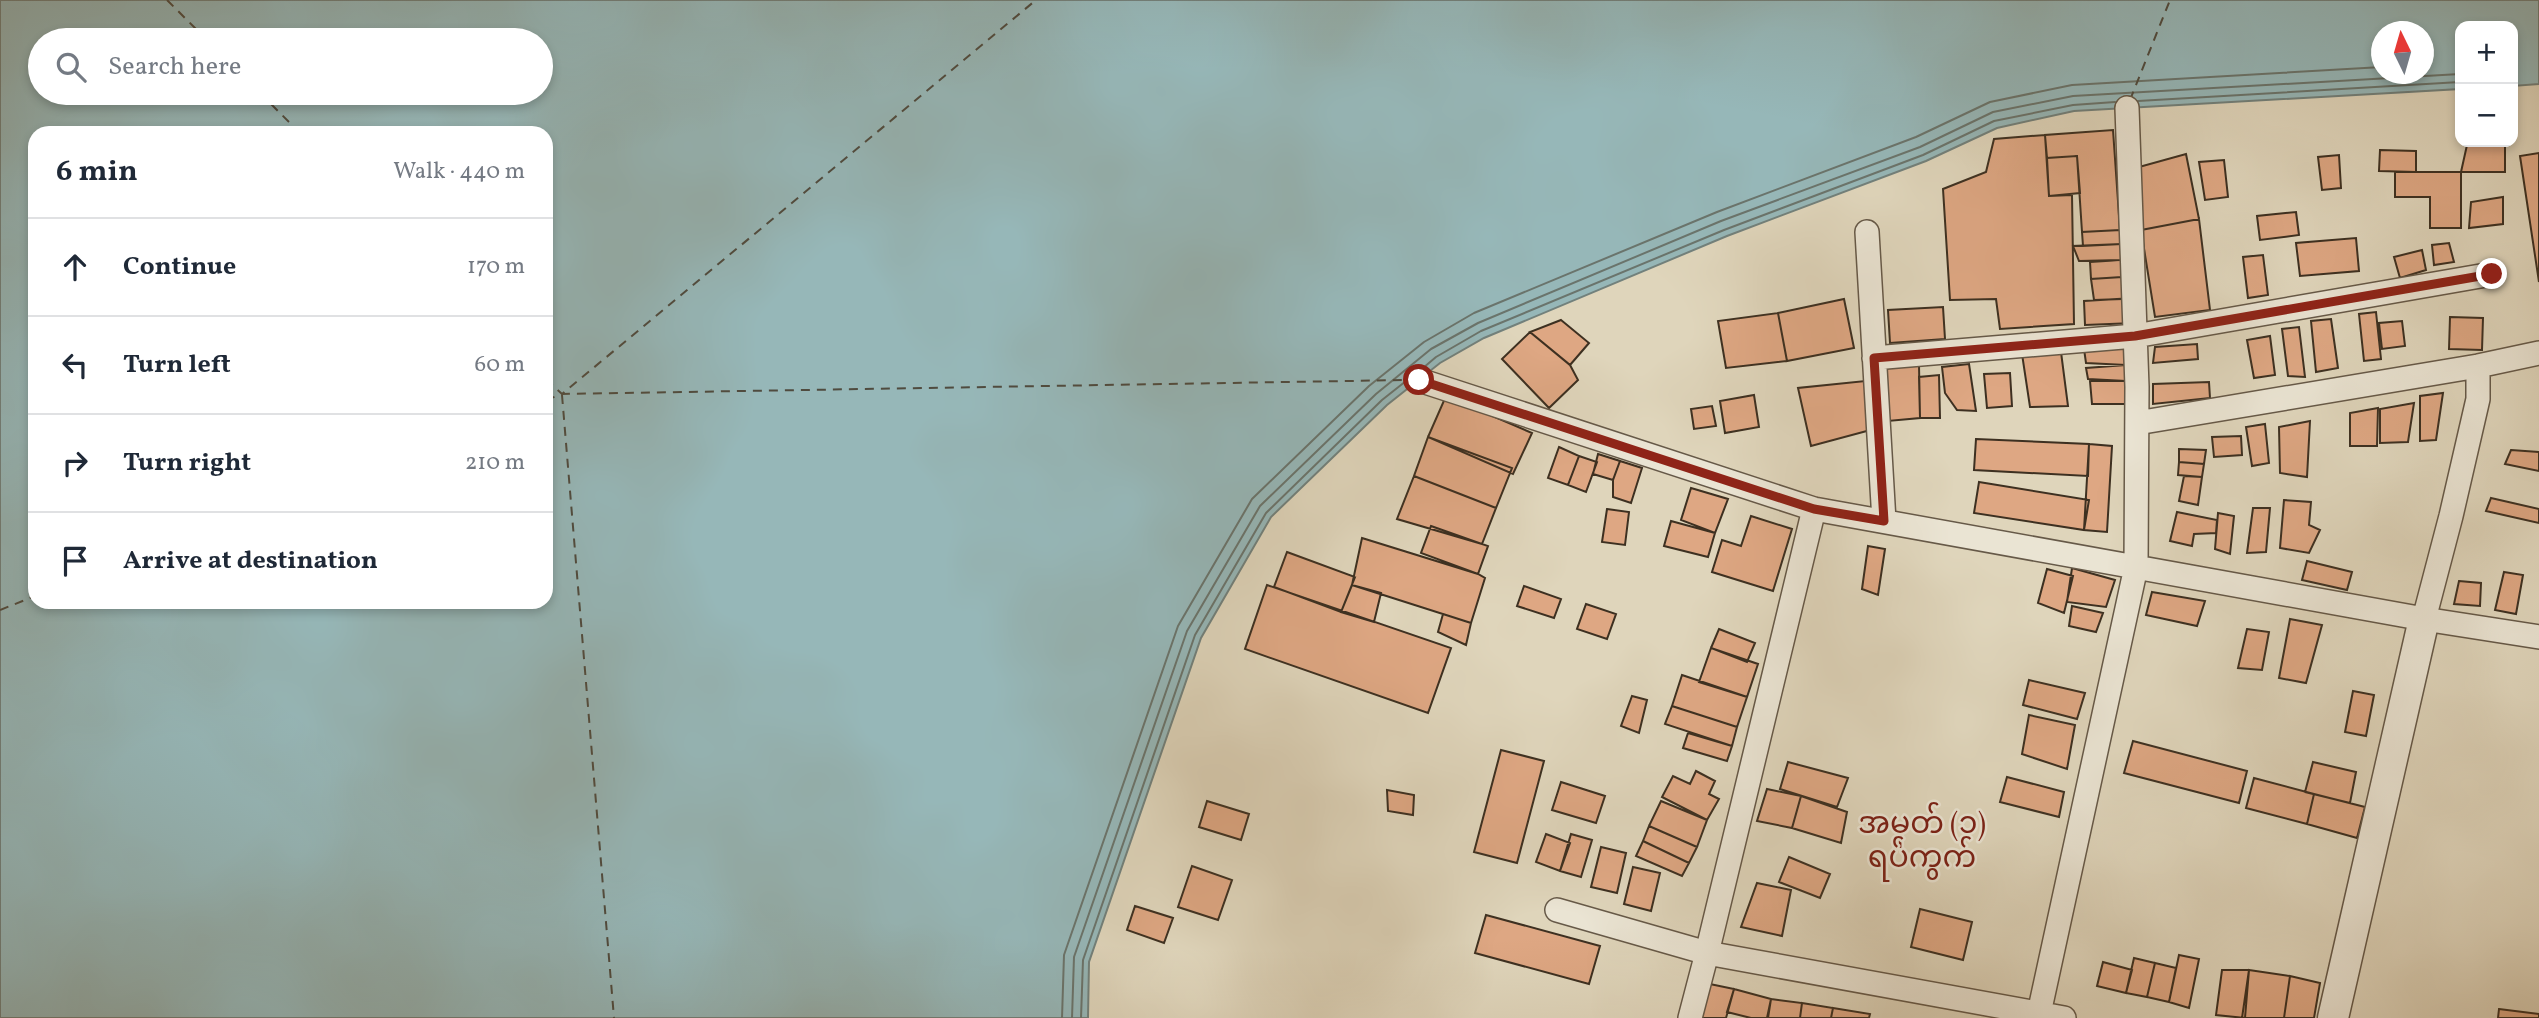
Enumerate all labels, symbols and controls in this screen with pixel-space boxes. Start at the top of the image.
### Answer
north arrow [2371,21,2434,84]
map controls [2455,21,2518,147]
button: + [2455,21,2518,84]
search box [28,28,553,105]
icon: search [52,48,90,86]
text: Search here [108,49,241,85]
button: − [2455,84,2518,147]
text: 6 min [56,151,138,193]
text: Walk · 440 m [393,156,525,188]
icon: ahead [56,248,94,286]
text: Continue [123,249,236,285]
text: 170 m [467,251,525,283]
route end [2476,258,2507,289]
icon: left [56,346,94,384]
text: Turn left [123,347,231,383]
text: 60 m [475,349,525,381]
route start [1403,364,1434,395]
icon: right [56,444,94,482]
text: Turn right [123,445,251,481]
text: 210 m [465,447,525,479]
icon: arrive [56,542,94,580]
text: Arrive at destination [123,543,378,579]
district label: အမှတ် (၁) ရပ်ကွက် [1858,801,1986,882]

